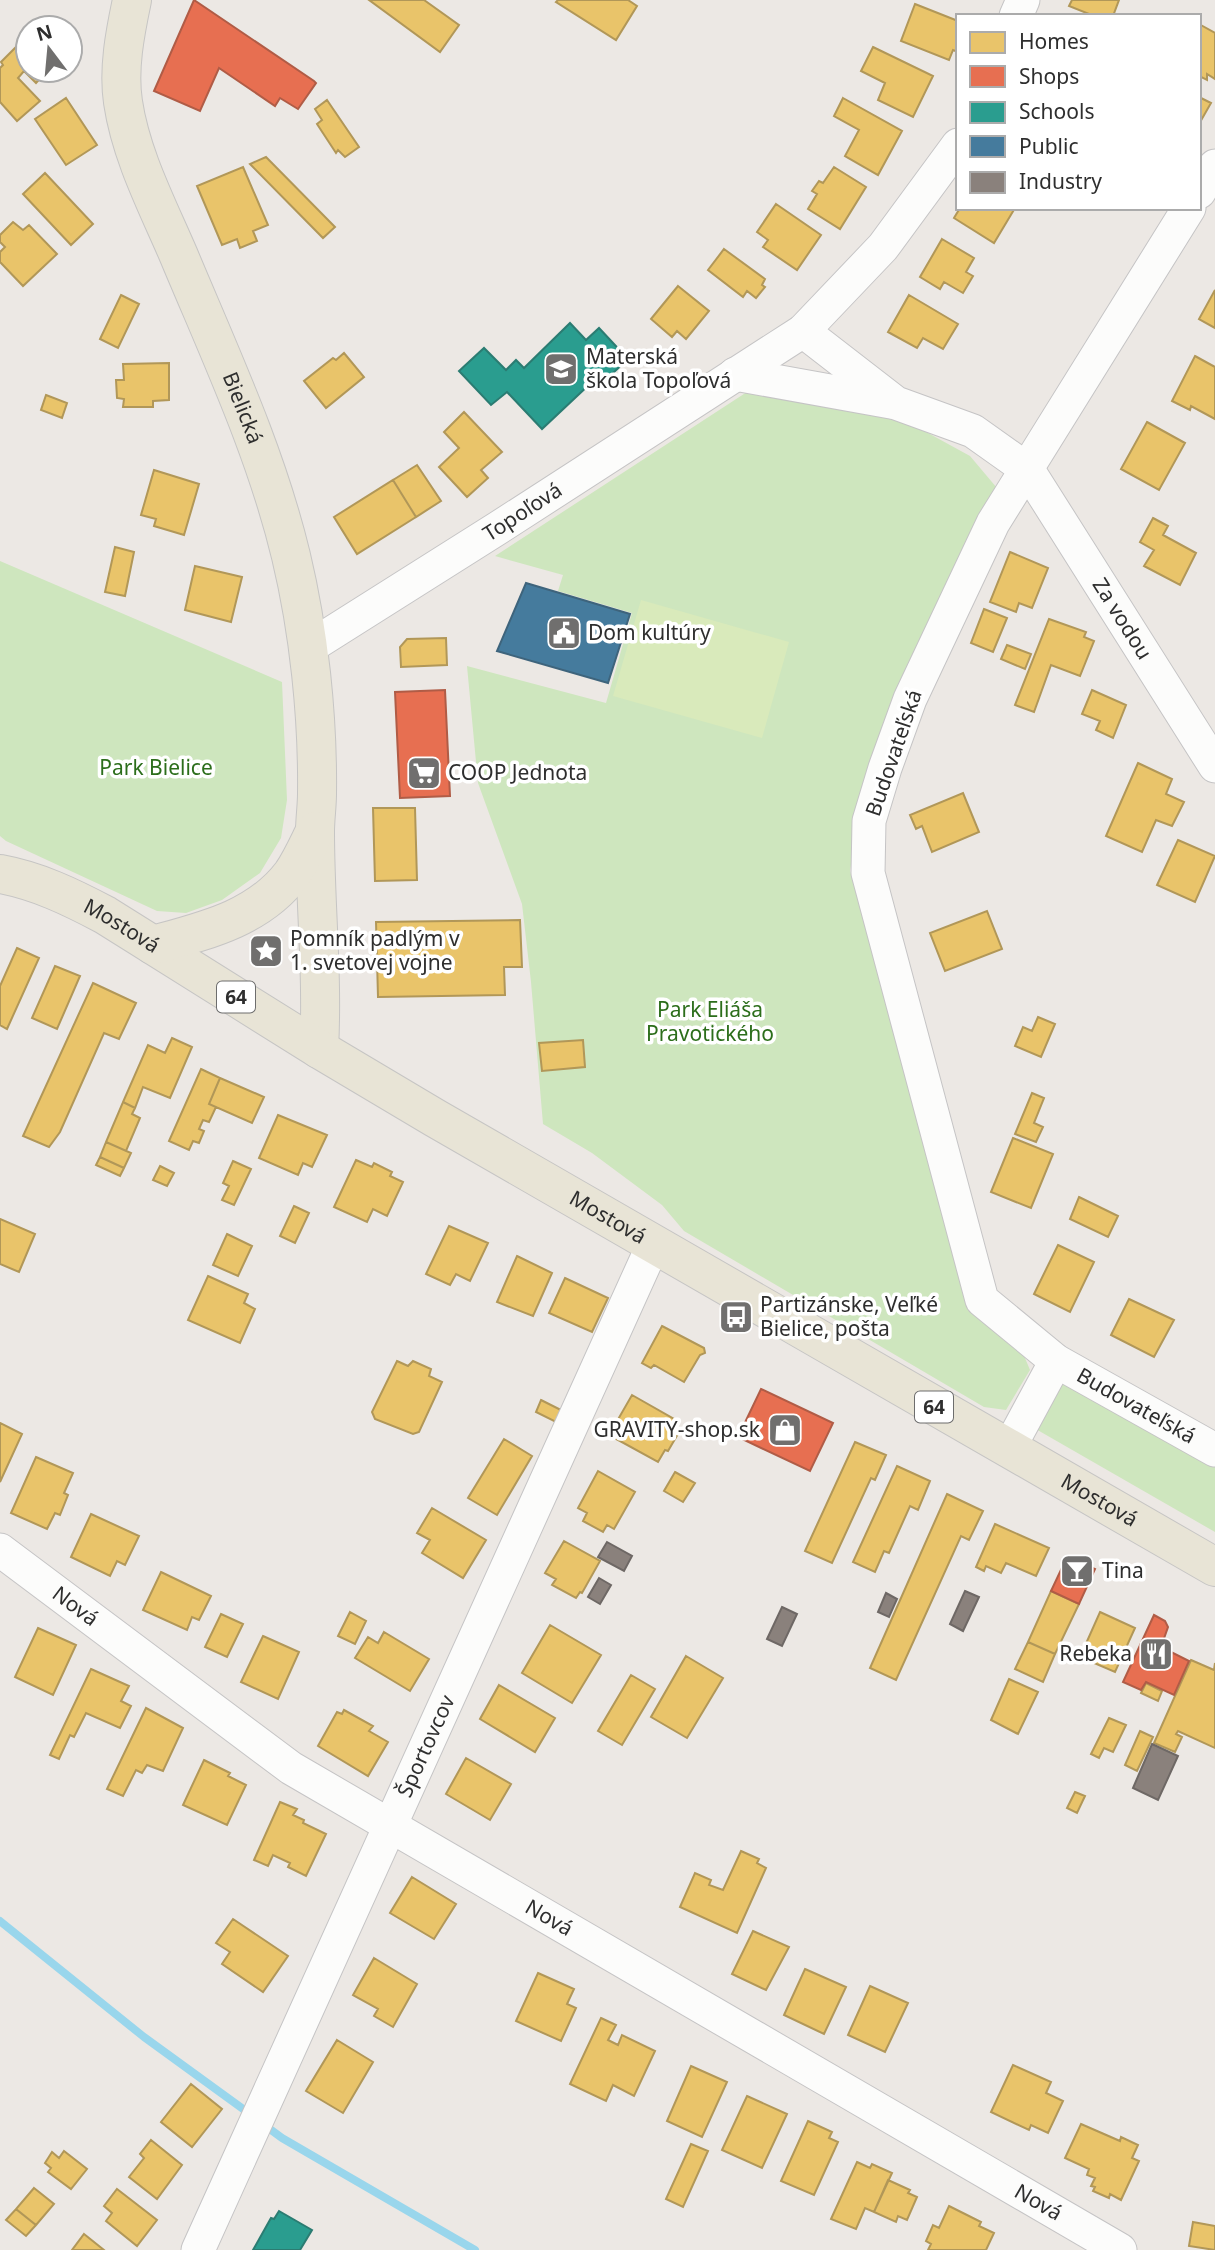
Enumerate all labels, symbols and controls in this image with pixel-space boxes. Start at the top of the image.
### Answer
north arrow [14,14,84,84]
legend [956,14,1201,210]
text: N [33,18,55,47]
text: Homes [1019,27,1089,55]
text: Shops [1019,62,1079,90]
text: Schools [1019,97,1094,125]
text: Public [1019,132,1079,160]
text: Industry [1019,167,1102,195]
place label: Materská škola Topoľová [586,342,731,394]
school or university icon: Materská škola Topoľová [542,350,580,388]
street label: Bielická [217,367,270,447]
street label: Topoľová [477,475,567,547]
street label: Za vodou [1087,572,1159,664]
public building icon: Dom kultúry [545,614,583,652]
place label: Dom kultúry [588,618,711,646]
street label: Budovateľská [858,686,928,820]
park label: Park Bielice [99,753,213,781]
supermarket icon: COOP Jednota [405,754,443,792]
place label: COOP Jednota [448,758,587,786]
street label: Mostová [79,891,165,959]
place label: Pomník padlým v 1. svetovej vojne [290,924,460,976]
place icon: Pomník padlým v 1. svetovej vojne [247,932,285,970]
road number: 64 [217,981,255,1012]
park label: Park Eliáša Pravotického [646,995,774,1047]
street label: Mostová [565,1183,652,1250]
place label: Partizánske, Veľké Bielice, pošta [760,1290,938,1342]
bus stop icon: Partizánske, Veľké Bielice, pošta [717,1298,755,1336]
street label: Budovateľská [1072,1360,1201,1449]
road number: 64 [915,1392,953,1422]
shop icon: GRAVITY-shop.sk [766,1411,804,1449]
place label: GRAVITY-shop.sk [593,1415,761,1443]
street label: Mostová [1056,1466,1143,1533]
bar icon: Tina [1058,1552,1096,1590]
place label: Tina [1102,1556,1144,1584]
street label: Nová [47,1579,105,1632]
restaurant icon: Rebeka [1137,1635,1175,1673]
place label: Rebeka [1059,1639,1132,1667]
street label: Športovcov [390,1690,461,1801]
street label: Nová [521,1892,578,1942]
street label: Nová [1010,2177,1068,2226]

